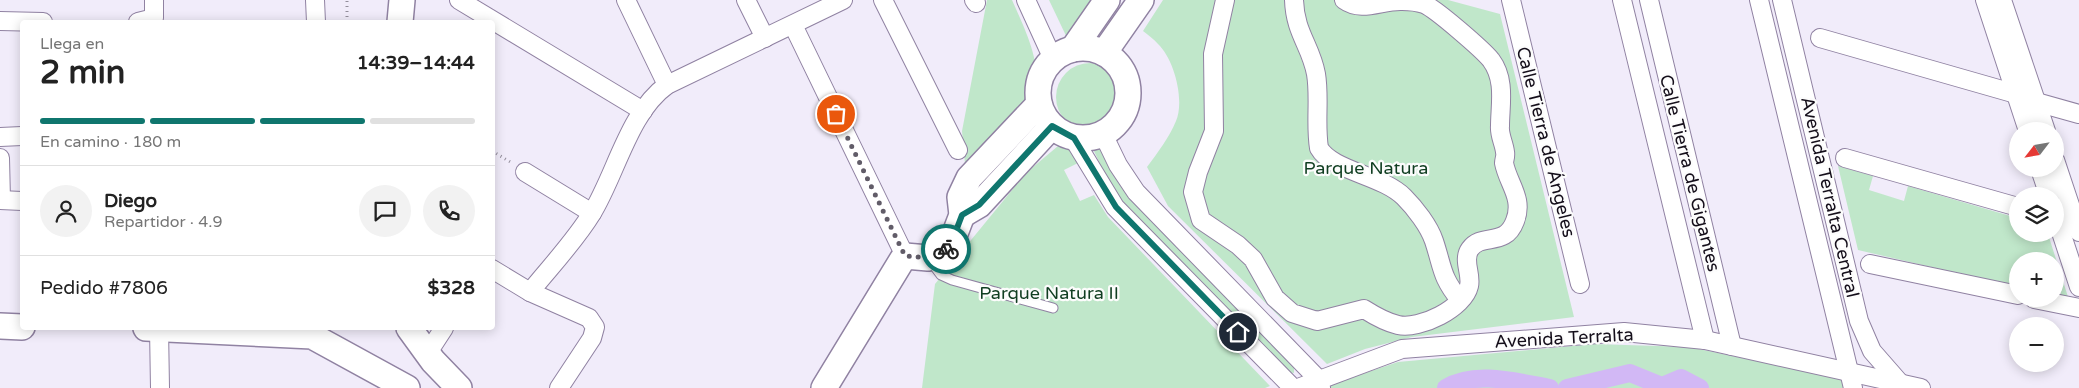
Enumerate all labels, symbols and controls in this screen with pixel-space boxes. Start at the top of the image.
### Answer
text: Llega en [40,34,104,54]
street label: Calle Tierra de Ángeles [1512,44,1580,240]
text: 14:39–14:44 [357,52,475,74]
text: 2 min [40,54,125,92]
street label: Calle Tierra de Gigantes [1655,72,1725,274]
pin [815,93,857,135]
street label: Avenida Terralta Central [1796,94,1864,300]
icon: bag [822,100,850,128]
north arrow [2009,122,2064,178]
map controls [2009,122,2064,372]
text: En camino · 180 m [40,132,181,152]
park label: Parque Natura [1304,157,1428,179]
button: person [40,185,92,237]
button: chat [359,185,411,237]
button: phone [423,185,475,237]
button: layers [2009,187,2064,242]
text: Diego [104,190,157,212]
text: Repartidor · 4.9 [104,212,222,232]
courier [921,224,971,274]
icon: bike [932,235,960,263]
button: + [2009,252,2064,307]
text: Pedido #7806 [40,277,168,299]
text: $328 [427,277,475,299]
park label: Parque Natura II [979,282,1119,304]
pin [1217,311,1259,353]
button: − [2009,317,2064,372]
icon: home [1224,318,1252,346]
street label: Avenida Terralta [1494,323,1634,353]

